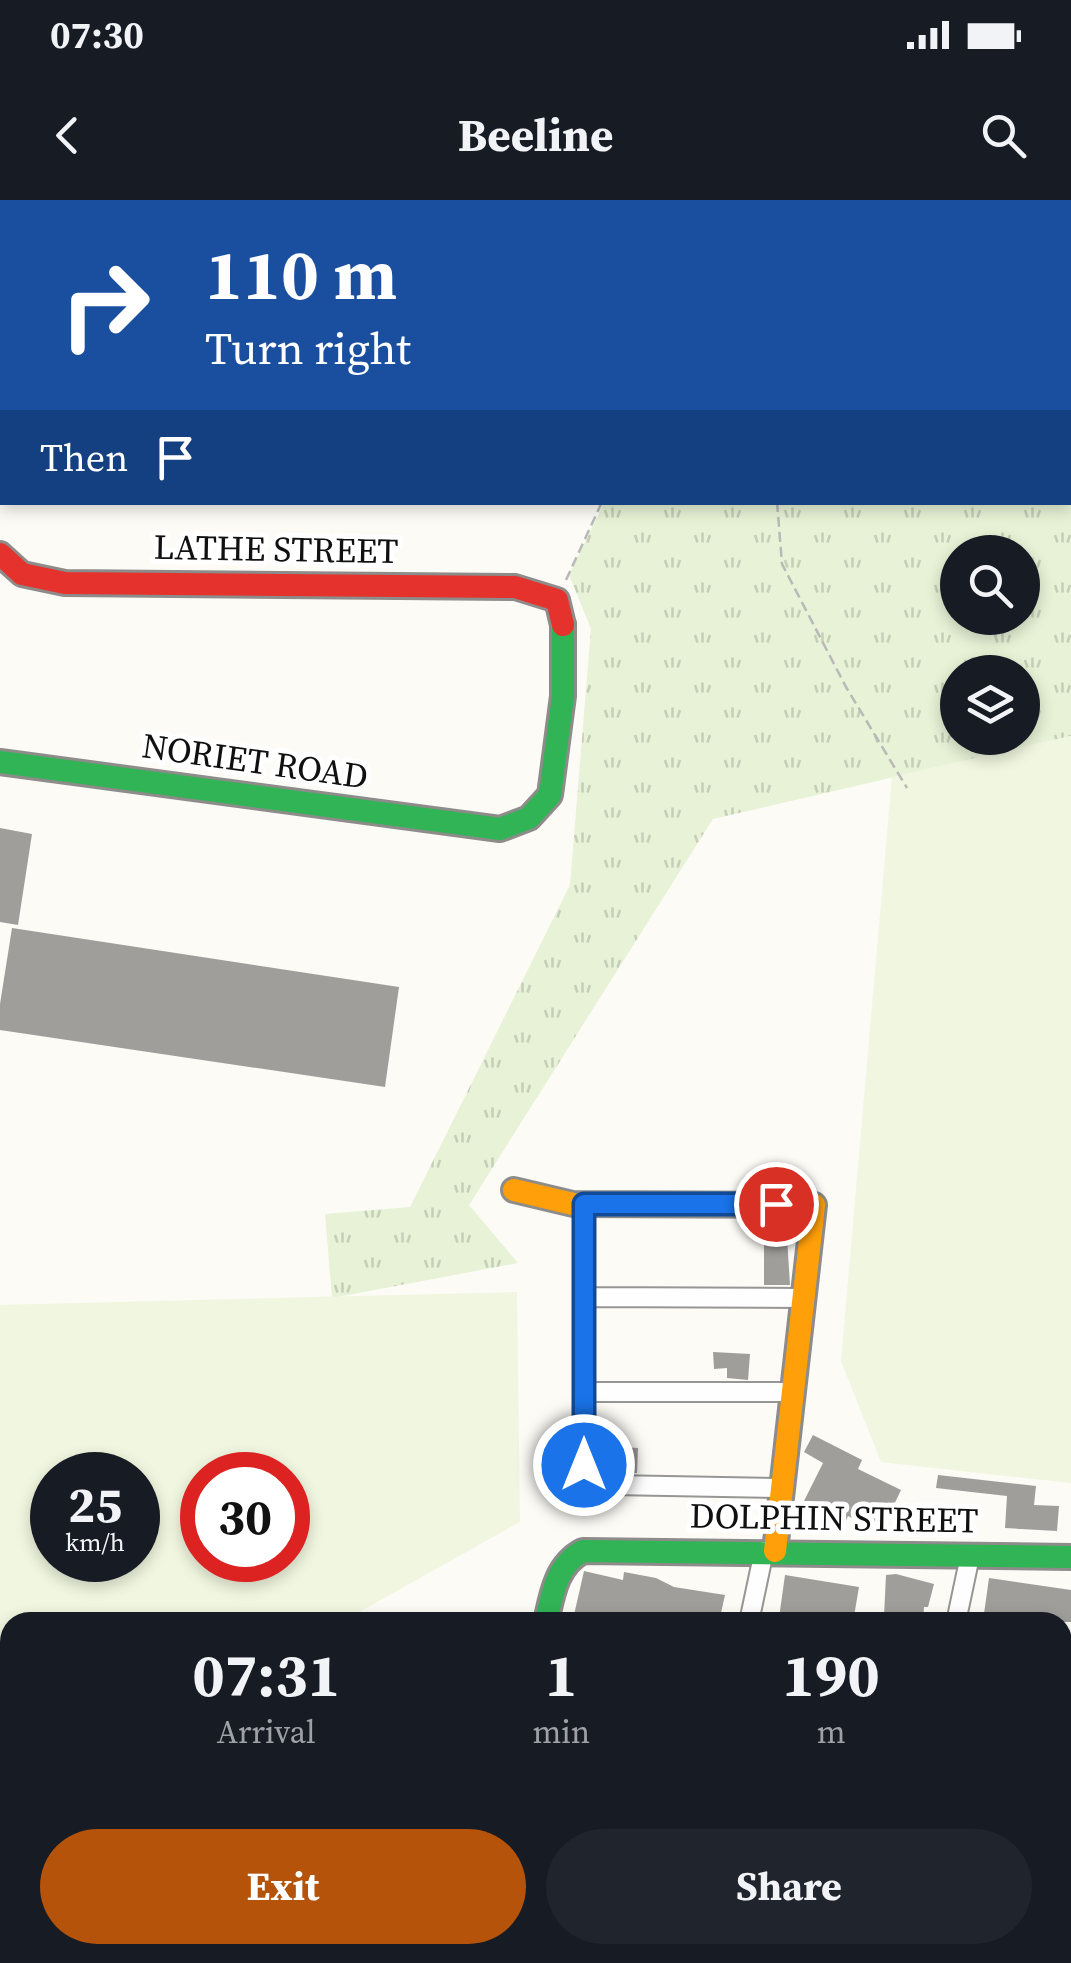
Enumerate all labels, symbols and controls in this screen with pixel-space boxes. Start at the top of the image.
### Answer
text: 07:30 [50,9,144,61]
text: Beeline [458,104,613,166]
icon: back [40,108,95,163]
icon: search [976,108,1031,163]
text: 110 m [205,226,397,322]
icon: right [40,240,170,370]
text: Turn right [205,317,411,379]
icon: arrive [148,430,203,485]
text: Then [40,432,128,484]
street label: LATHE STREET [153,523,399,575]
map controls [940,535,1040,755]
button: search [940,535,1040,635]
button: layers [940,655,1040,755]
street label: NORIET ROAD [139,721,371,801]
pin [734,1162,819,1247]
icon: arrive [749,1177,804,1232]
position arrow [532,1413,636,1517]
speed limit sign: 30 [180,1452,310,1582]
text: 25 [68,1470,122,1539]
street label: DOLPHIN STREET [689,1491,979,1545]
text: km/h [65,1525,125,1559]
text: 07:31 [192,1634,340,1716]
text: 1 [545,1634,578,1716]
text: 190 [782,1634,880,1716]
text: Arrival [217,1710,316,1754]
text: min [532,1710,590,1754]
text: m [817,1710,845,1754]
button: Exit [40,1829,526,1944]
button: Share [546,1829,1032,1944]

